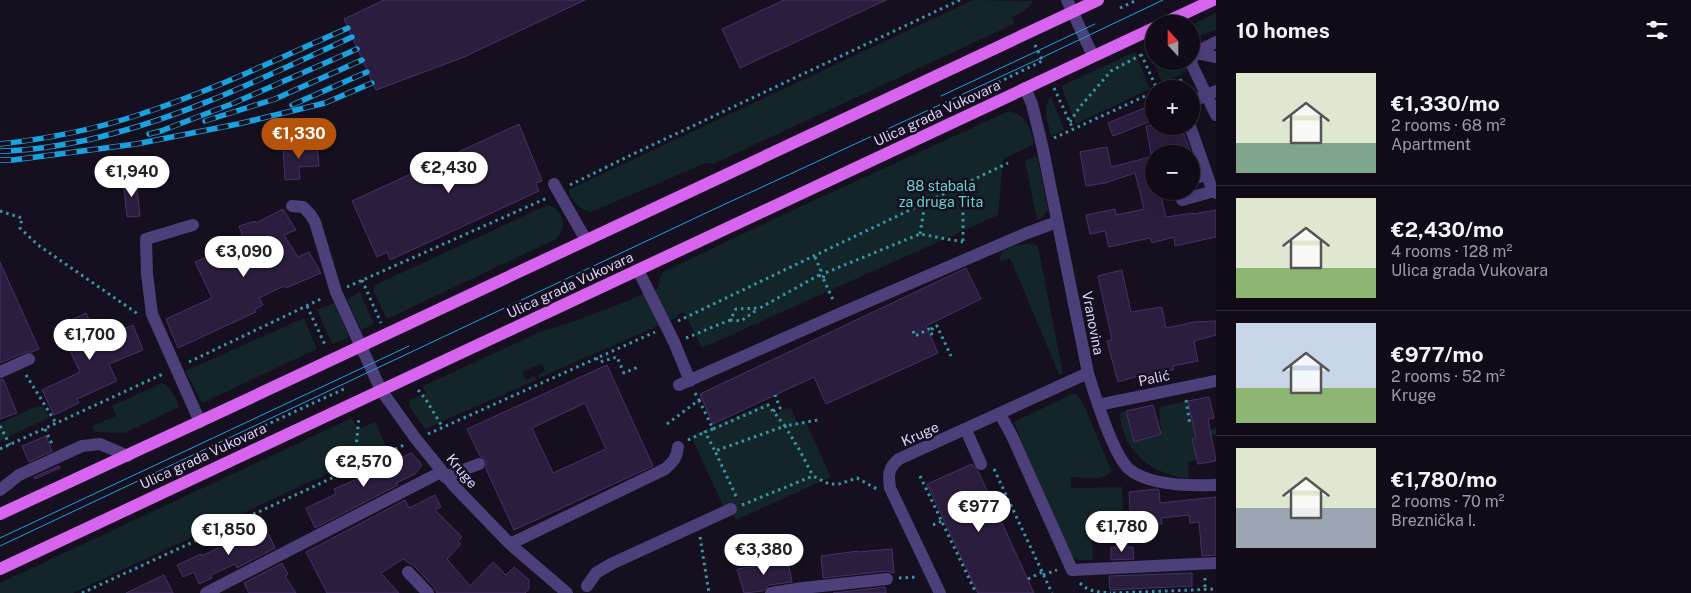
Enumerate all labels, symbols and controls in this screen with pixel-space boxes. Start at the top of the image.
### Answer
north arrow [1145,15,1200,70]
map controls [1145,15,1200,200]
icon: filters [1643,16,1671,44]
text: 10 homes [1236,18,1330,43]
street label: Ulica grada Vukovara [871,77,1003,149]
button: + [1145,80,1200,135]
text: €1,330/mo [1391,91,1500,116]
icon: home [1276,93,1336,153]
text: 2 rooms · 68 m² [1391,116,1506,135]
pin: €1,330 [258,118,340,160]
text: €1,330 [272,124,326,143]
text: Apartment [1391,135,1471,154]
button: − [1145,145,1200,200]
pin: €2,430 [408,152,490,194]
pin: €1,940 [91,156,173,198]
text: €2,430 [421,158,477,177]
text: €1,940 [105,162,159,181]
park label: 88 stabala za druga Tita [899,178,983,210]
text: €2,430/mo [1391,217,1504,242]
icon: home [1276,218,1336,278]
pin: €3,090 [203,236,285,278]
text: €3,090 [216,242,272,261]
text: 4 rooms · 128 m² [1391,242,1512,261]
street label: Ulica grada Vukovara [504,249,636,321]
text: Ulica grada Vukovara [1391,261,1548,280]
street label: Vranovina [1079,290,1107,356]
pin: €1,700 [49,318,131,361]
text: €1,700 [65,325,115,344]
text: €977/mo [1391,342,1484,367]
icon: home [1276,343,1336,403]
street label: Palić [1137,367,1171,389]
text: 2 rooms · 52 m² [1391,367,1505,386]
text: Kruge [1391,386,1436,405]
street label: Kruge [899,419,941,449]
street label: Ulica grada Vukovara [137,420,269,492]
pin: €2,570 [323,446,405,488]
street label: Kruge [443,451,481,491]
text: €2,570 [336,452,392,471]
text: €1,780/mo [1391,467,1497,492]
icon: home [1276,468,1336,528]
pin: €977 [949,490,1009,533]
text: 2 rooms · 70 m² [1391,492,1504,511]
text: €977 [959,497,999,516]
pin: €1,780 [1081,510,1163,553]
text: Breznička I. [1391,511,1476,530]
pin: €1,850 [188,514,270,556]
text: €1,780 [1096,517,1148,536]
text: €1,850 [202,520,256,539]
pin: €3,380 [723,534,805,576]
text: €3,380 [735,540,793,559]

